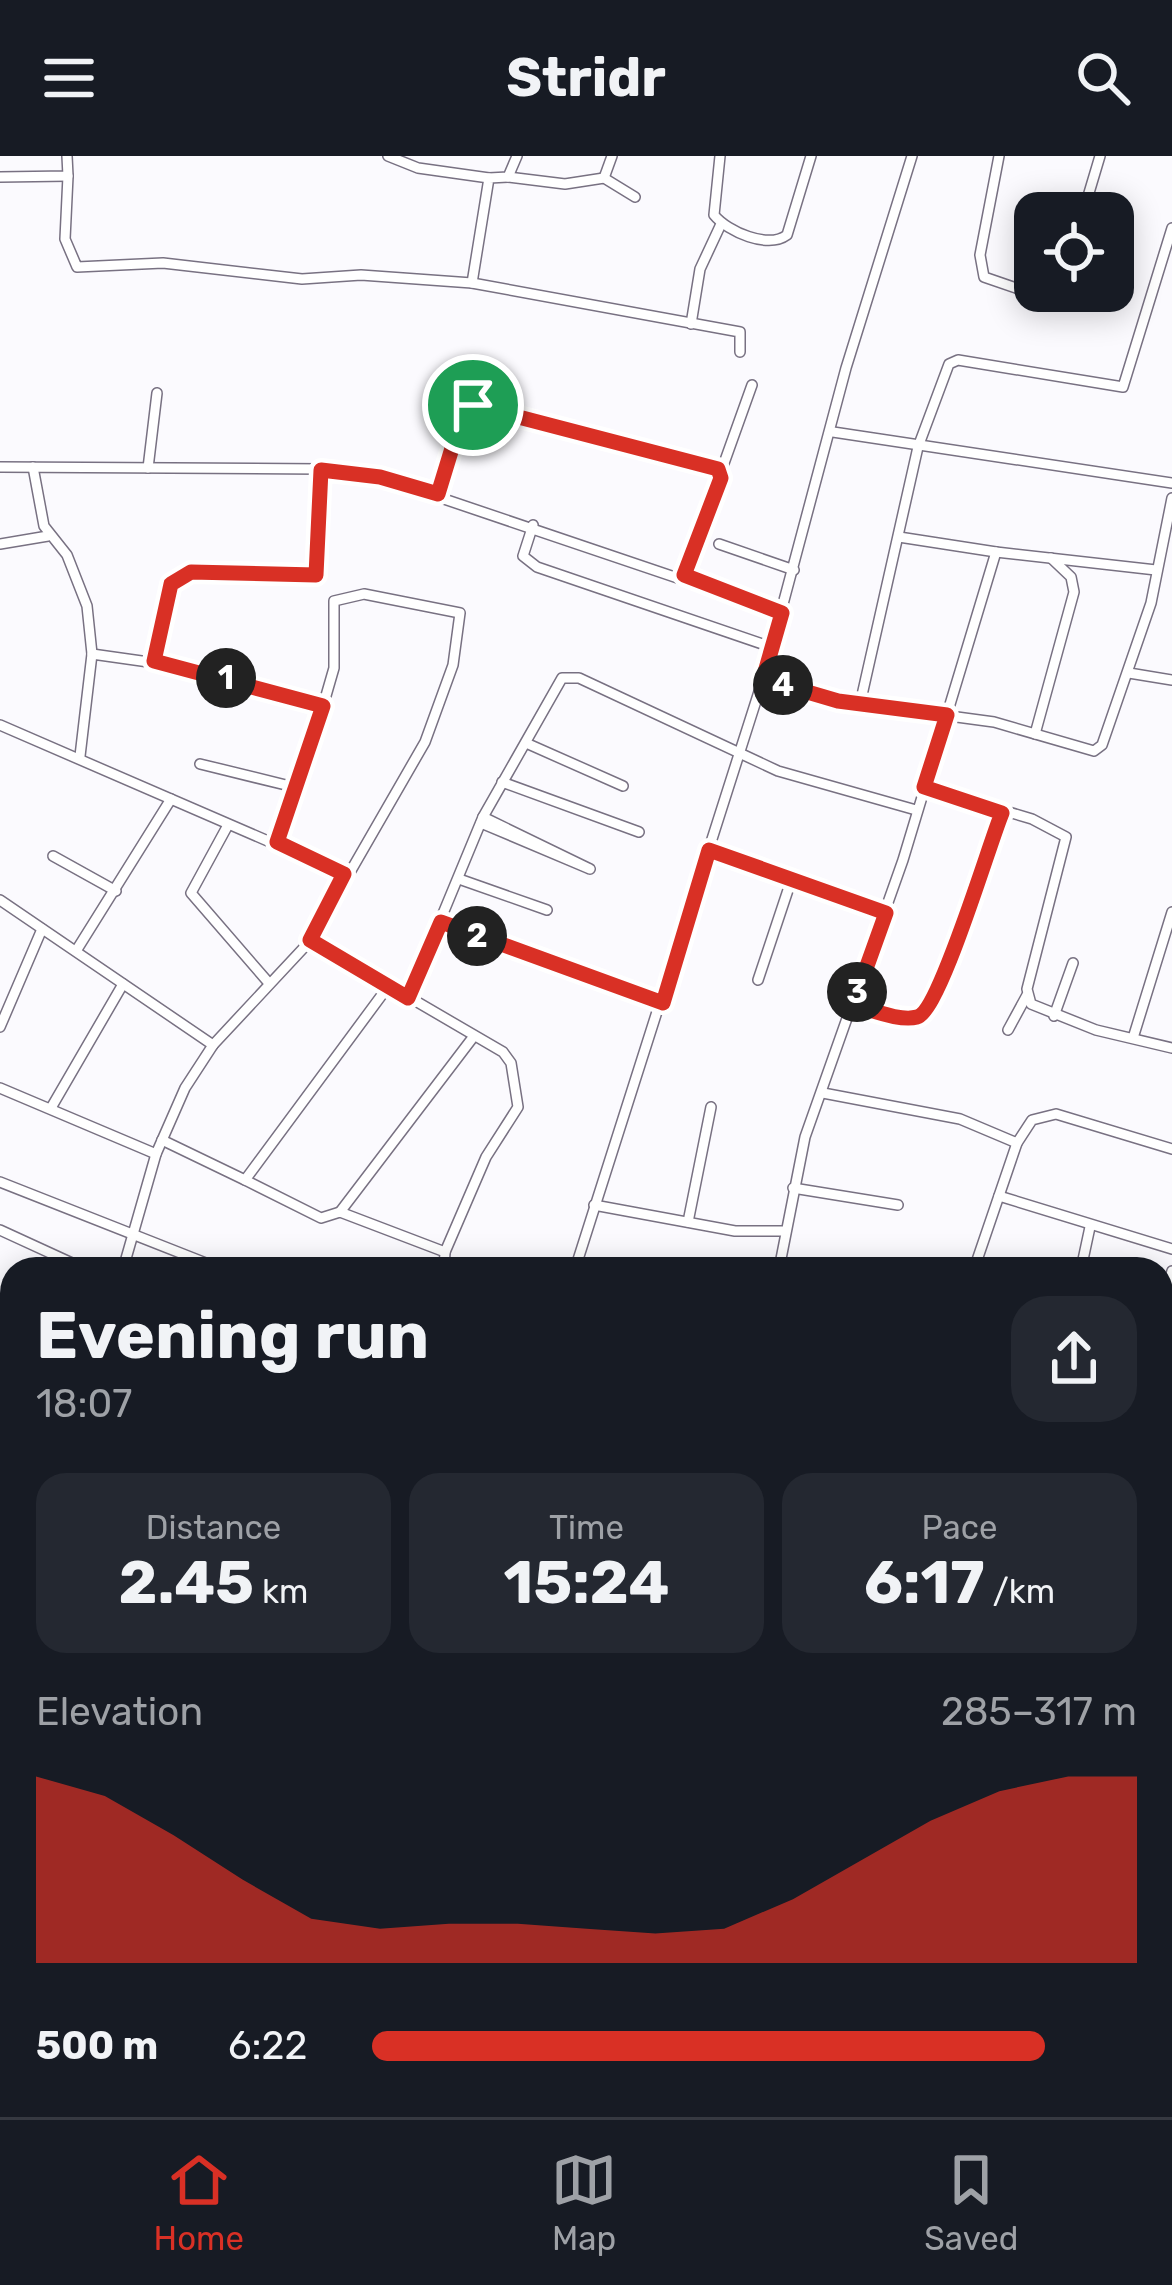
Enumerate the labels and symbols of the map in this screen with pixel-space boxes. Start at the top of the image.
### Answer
pin [422,354,524,456]
pin: 1 [196,648,256,708]
pin: 4 [753,655,813,715]
pin: 2 [447,906,507,966]
pin: 3 [827,962,887,1022]

